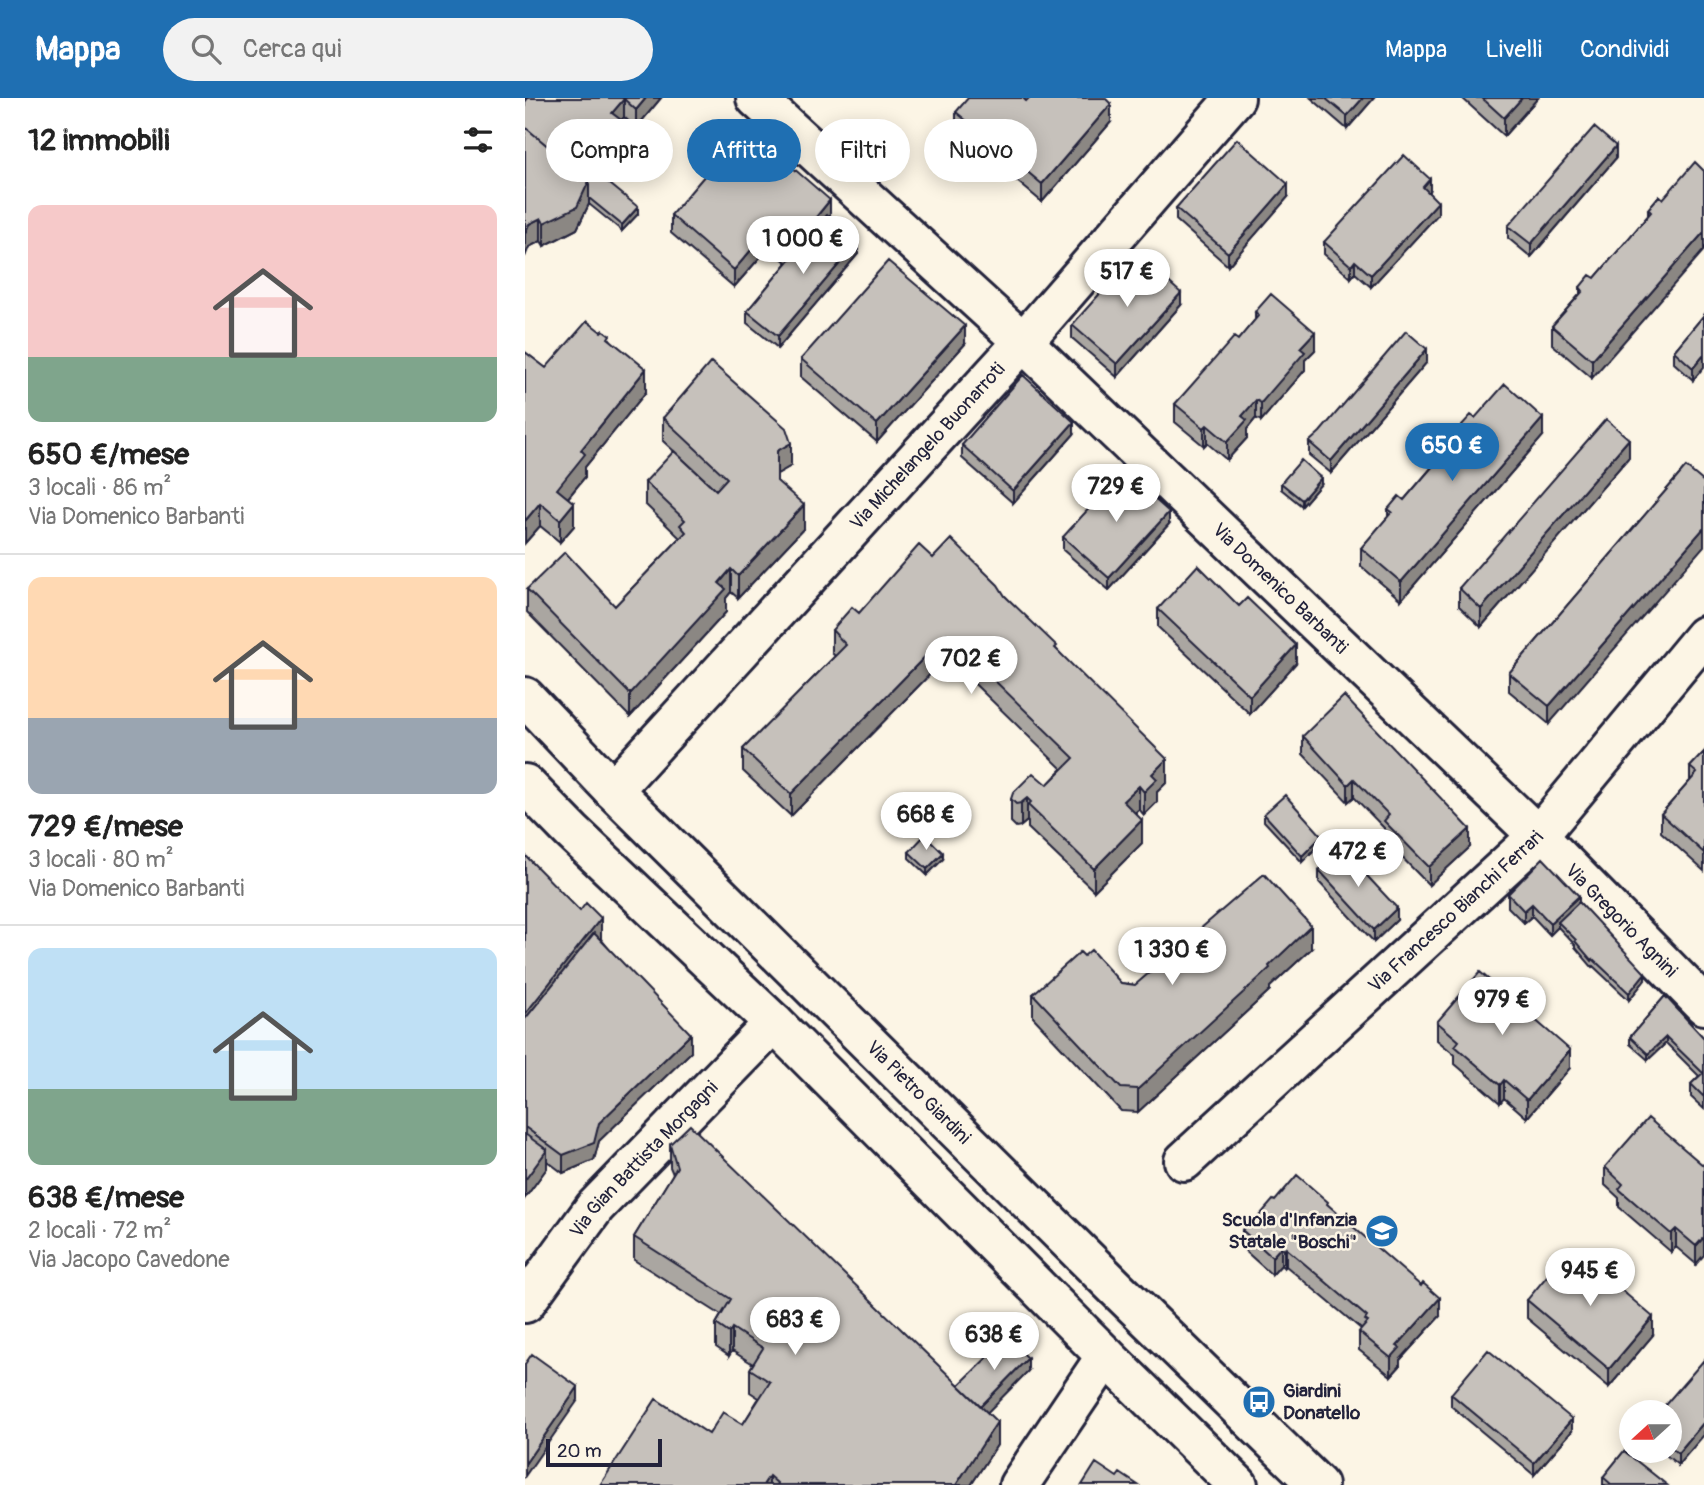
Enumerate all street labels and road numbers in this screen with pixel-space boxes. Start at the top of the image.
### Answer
street label: Via Michelangelo Buonarroti [845,358,1010,535]
street label: Via Domenico Barbanti [1207,518,1353,659]
street label: Via Francesco Bianchi Ferrari [1363,826,1549,998]
street label: Via Gregorio Agnini [1560,859,1682,983]
street label: Via Pietro Giardini [861,1036,976,1149]
street label: Via Gian Battista Morgagni [565,1076,723,1242]

